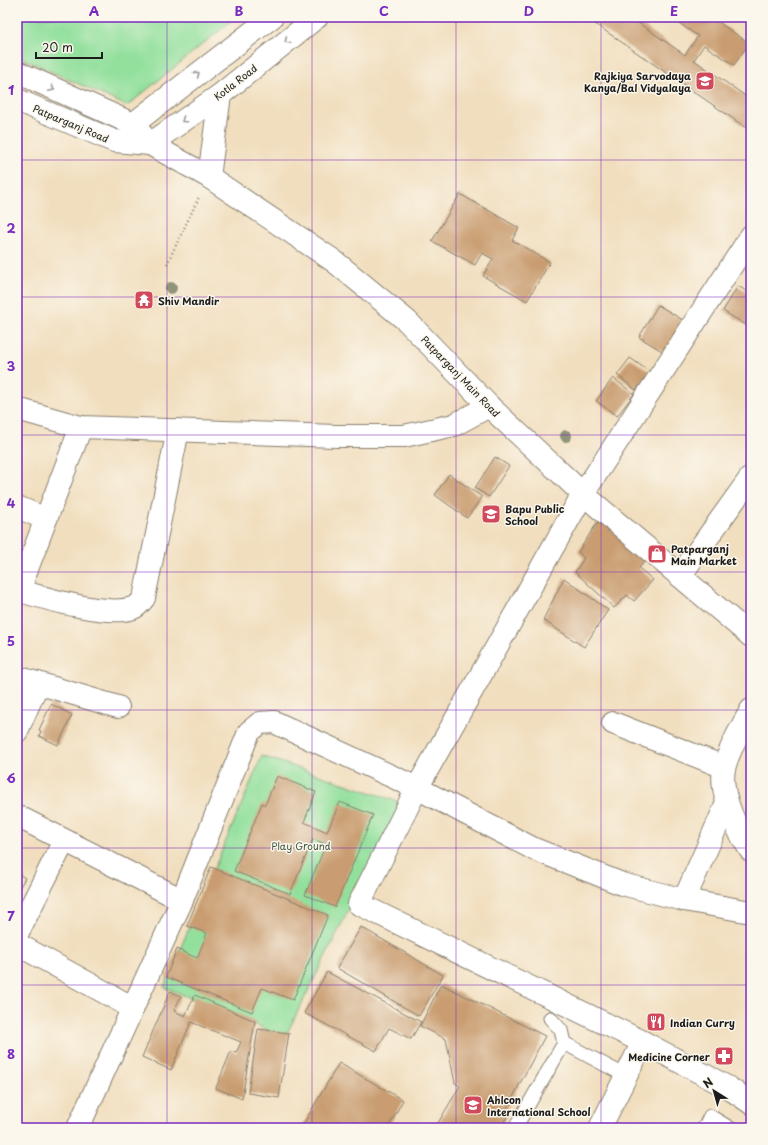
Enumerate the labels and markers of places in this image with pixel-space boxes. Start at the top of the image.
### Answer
place label: Rajkiya Sarvodaya Kanya/Bal Vidyalaya [584,68,691,96]
school or university icon: Rajkiya Sarvodaya Kanya/Bal Vidyalaya [694,70,716,92]
temple icon: Shiv Mandir [133,289,155,311]
place label: Shiv Mandir [158,293,220,308]
place label: Bapu Public School [505,501,565,528]
school or university icon: Bapu Public School [480,503,502,525]
place label: Patparganj Main Market [671,541,737,568]
shop icon: Patparganj Main Market [646,543,668,565]
restaurant icon: Indian Curry [645,1011,667,1033]
place label: Indian Curry [670,1015,735,1030]
pharmacy icon: Medicine Corner [713,1045,735,1067]
place label: Medicine Corner [628,1049,711,1064]
place label: Ahlcon International School [486,1092,591,1119]
school or university icon: Ahlcon International School [462,1094,484,1116]

